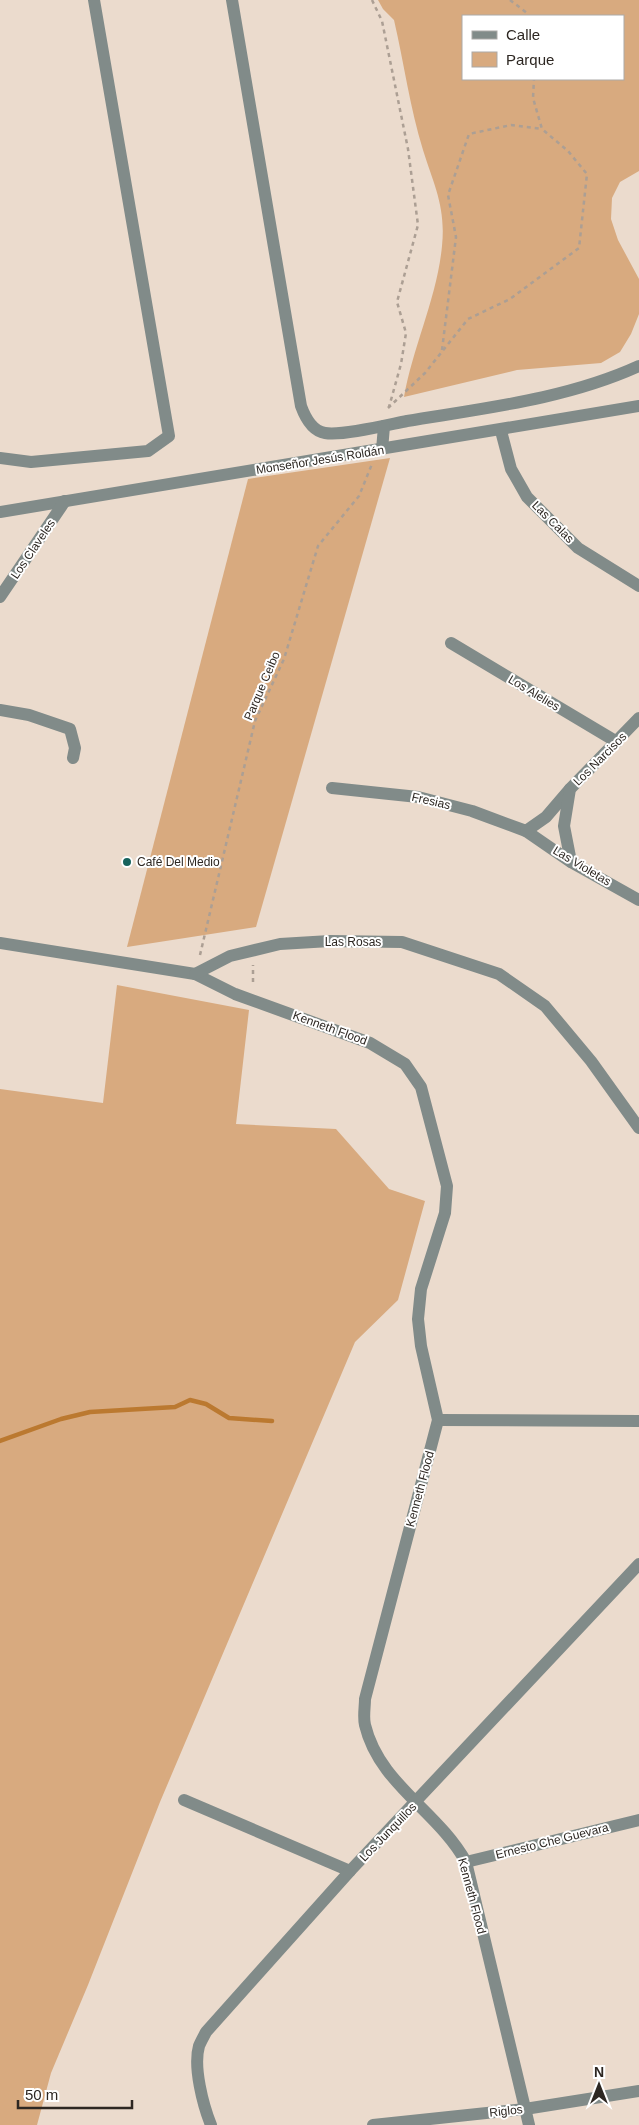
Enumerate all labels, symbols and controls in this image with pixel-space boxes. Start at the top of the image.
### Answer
legend [462,15,624,80]
text: Calle [506,26,540,43]
text: Parque [506,51,554,68]
street label: Monseñor Jesús Roldán [255,443,385,477]
street label: Las Calas [529,498,577,546]
street label: Los Claveles [8,517,58,581]
street label: Parque Ceibo [241,649,283,723]
street label: Los Alelies [506,672,562,714]
street label: Los Narcisos [571,730,629,788]
street label: Fresias [410,790,452,812]
street label: Las Violetas [550,843,614,889]
place label: Café Del Medio [137,855,220,869]
marker: Café Del Medio [121,856,133,868]
street label: Las Rosas [325,935,381,949]
street label: Kenneth Flood [291,1008,369,1048]
street label: Kenneth Flood [403,1449,437,1529]
street label: Los Junquillos [357,1800,419,1864]
street label: Ernesto Che Guevara [494,1820,610,1862]
street label: Kenneth Flood [455,1856,489,1936]
north arrow [574,2060,624,2110]
text: N [594,2064,604,2080]
scale bar [18,2078,131,2110]
text: 50 m [25,2086,58,2103]
street label: Riglos [489,2102,523,2120]

